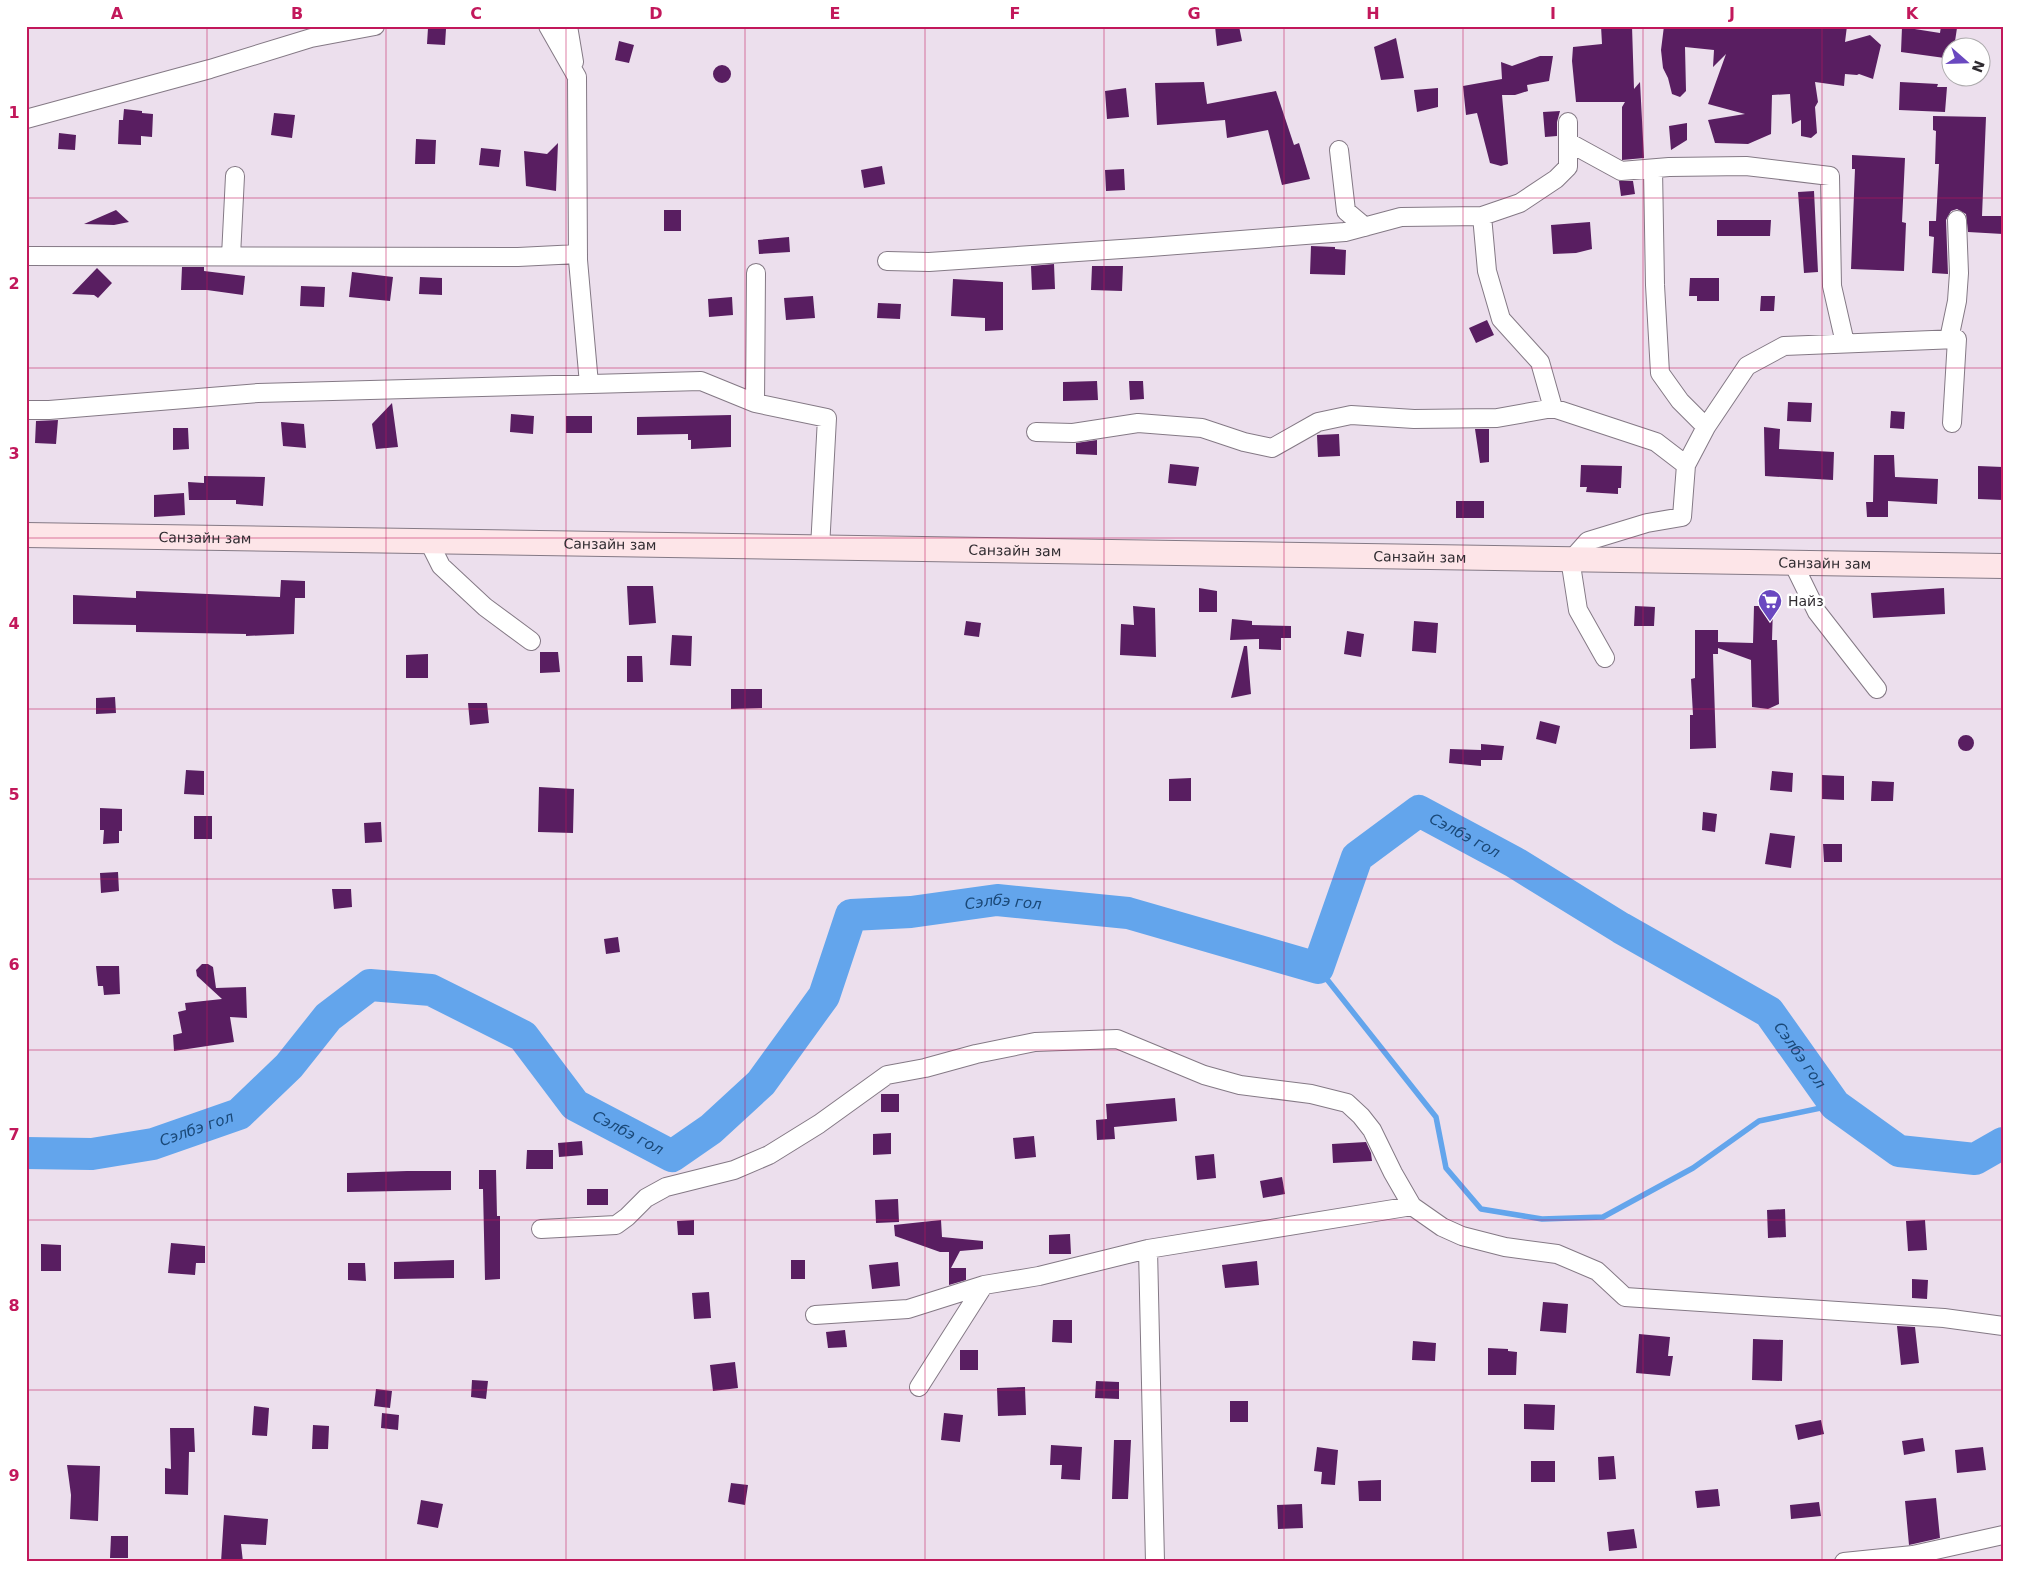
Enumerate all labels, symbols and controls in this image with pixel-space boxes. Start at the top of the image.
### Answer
text: A [111,4,124,23]
text: B [291,4,303,23]
text: C [470,4,482,23]
text: D [649,4,663,23]
text: E [830,4,840,23]
text: F [1010,4,1020,23]
text: G [1187,4,1201,23]
text: H [1366,4,1380,23]
text: I [1550,4,1556,23]
text: J [1728,4,1735,23]
text: K [1906,4,1919,23]
north arrow [1942,38,1992,88]
text: N [1969,58,1988,75]
text: 1 [8,103,20,122]
text: 2 [8,274,20,293]
text: 3 [8,444,20,463]
street label: Санзайн зам [158,529,252,547]
street label: Санзайн зам [563,535,657,553]
street label: Санзайн зам [968,542,1061,559]
street label: Санзайн зам [1373,548,1466,566]
street label: Санзайн зам [1778,554,1871,572]
supermarket icon: Найз [1757,588,1783,622]
place label: Найз [1788,593,1824,609]
text: 4 [8,614,20,633]
text: 5 [8,785,20,804]
water label: Сэлбэ гол [1426,809,1503,862]
water label: Сэлбэ гол [964,891,1043,913]
text: 6 [8,955,20,974]
water label: Сэлбэ гол [1770,1019,1830,1092]
water label: Сэлбэ гол [157,1107,236,1150]
water label: Сэлбэ гол [590,1107,667,1159]
text: 7 [8,1125,20,1144]
text: 8 [8,1296,20,1315]
text: 9 [8,1466,20,1485]

